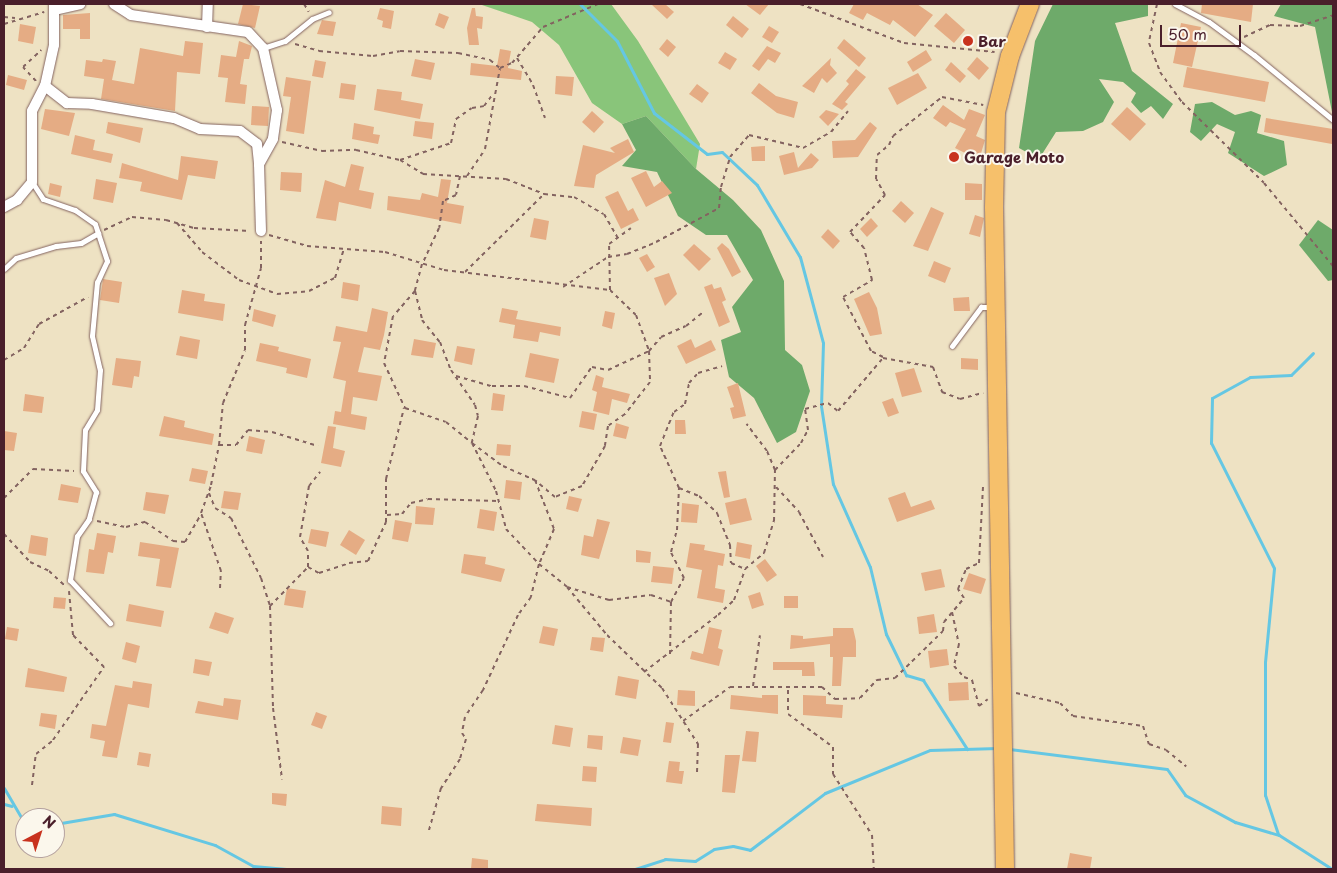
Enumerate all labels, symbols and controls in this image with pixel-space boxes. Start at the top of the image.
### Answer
scale bar [1162,15,1243,47]
text: 50 m [1168,22,1207,45]
place label: Bar [978,32,1006,50]
marker: Bar [962,35,974,47]
place label: Garage Moto [964,148,1064,166]
marker: Garage Moto [948,151,960,163]
north arrow [15,808,65,858]
text: N [38,810,60,834]

